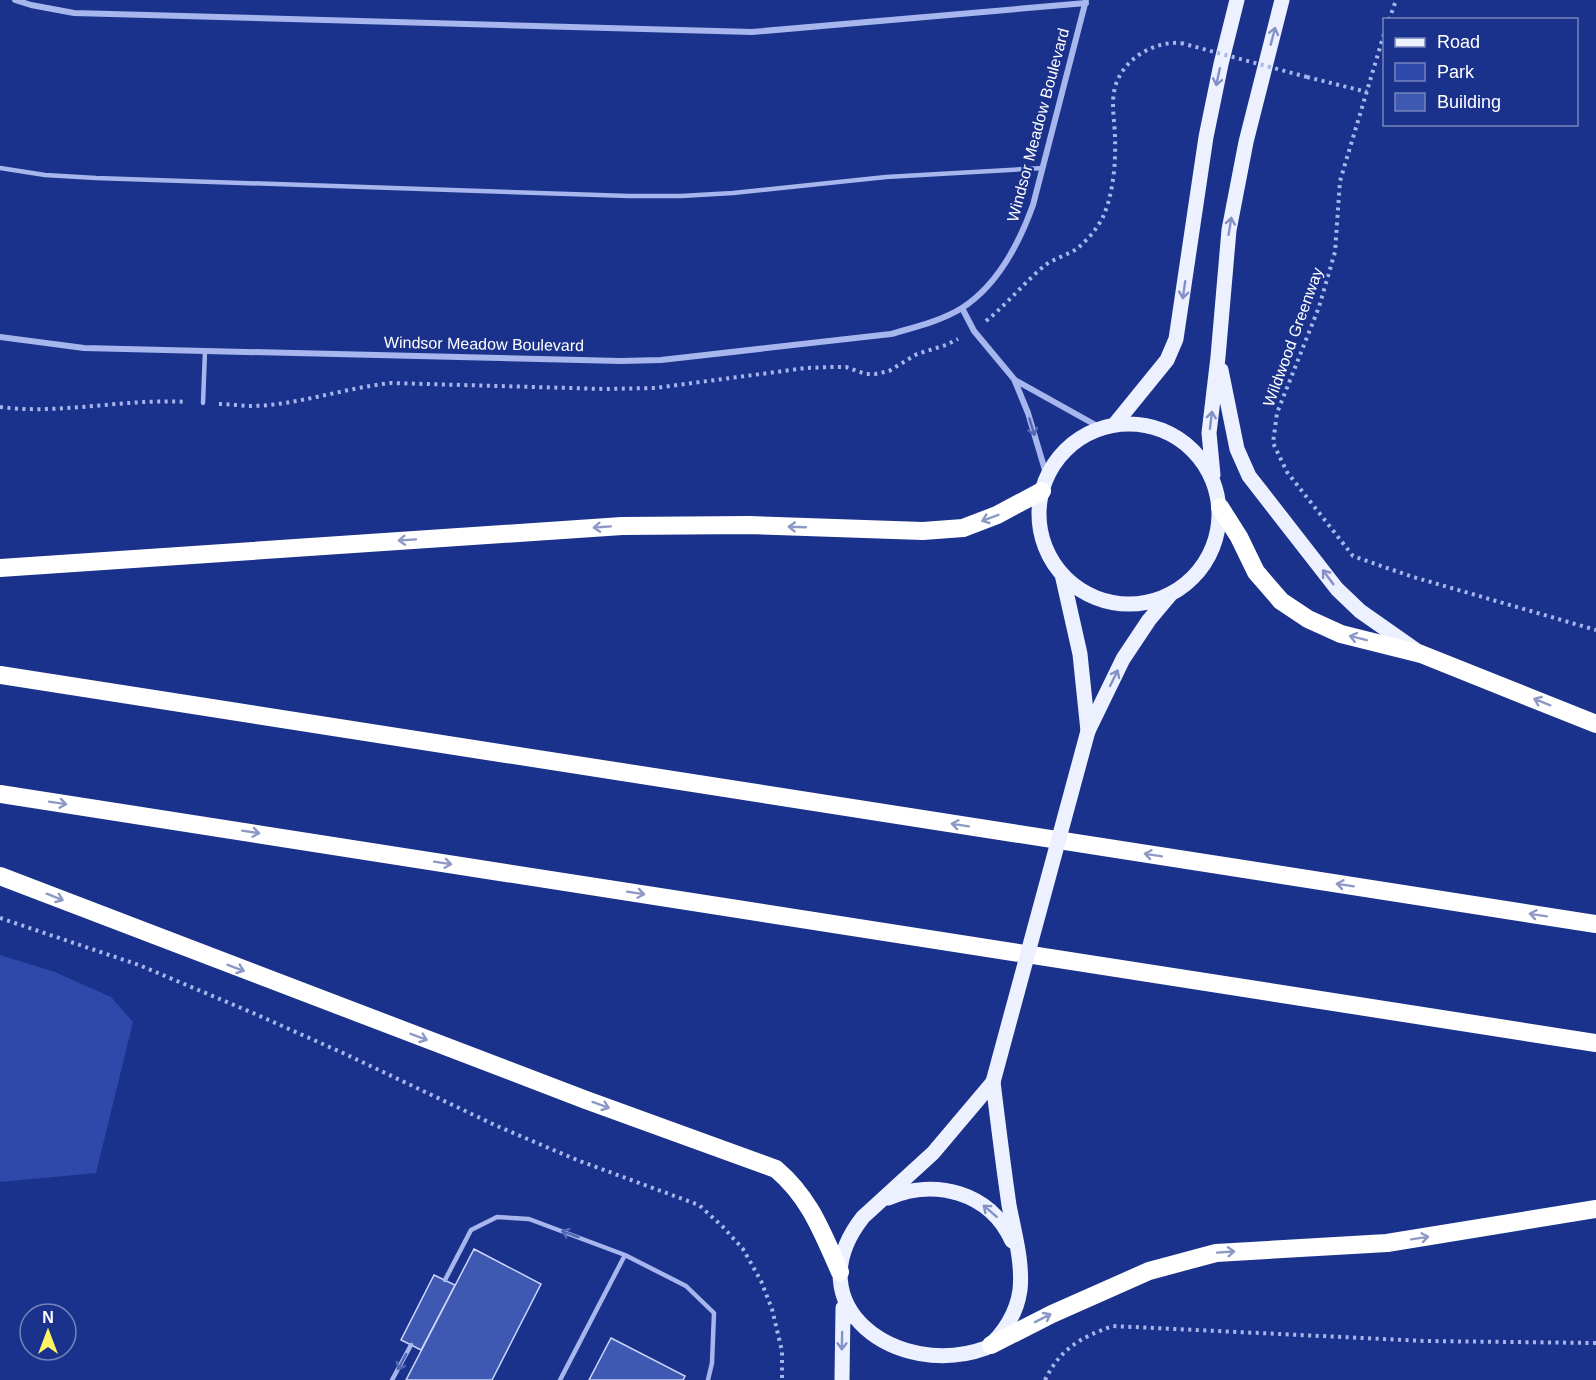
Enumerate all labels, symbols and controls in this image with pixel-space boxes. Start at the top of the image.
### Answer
legend [1383,18,1578,126]
street label: Windsor Meadow Boulevard [1004,26,1072,224]
one-way arrow [1267,27,1279,46]
text: Road [1437,32,1480,52]
text: Park [1437,62,1475,82]
one-way arrow [1212,67,1223,87]
text: Building [1437,92,1501,112]
one-way arrow [1224,217,1235,236]
street label: Wildwood Greenway [1260,265,1326,409]
one-way arrow [1178,280,1189,300]
street label: Windsor Meadow Boulevard [384,334,584,354]
one-way arrow [1206,410,1217,430]
one-way arrow [1027,417,1038,436]
one-way arrow [981,513,1000,524]
one-way arrow [787,521,807,532]
one-way arrow [592,522,612,533]
one-way arrow [398,535,418,546]
one-way arrow [1322,570,1335,586]
one-way arrow [1349,632,1368,644]
one-way arrow [1108,670,1120,688]
one-way arrow [1533,696,1551,707]
one-way arrow [47,797,67,808]
one-way arrow [951,820,970,831]
one-way arrow [240,827,260,838]
one-way arrow [1143,850,1163,861]
one-way arrow [433,857,453,868]
one-way arrow [1336,880,1356,891]
one-way arrow [625,887,645,898]
one-way arrow [45,892,63,903]
one-way arrow [1529,910,1549,921]
one-way arrow [227,963,245,974]
one-way arrow [409,1032,428,1043]
one-way arrow [591,1101,610,1112]
one-way arrow [982,1205,998,1218]
one-way arrow [562,1228,580,1239]
one-way arrow [1410,1232,1429,1243]
one-way arrow [1215,1247,1235,1258]
north arrow [18,1302,78,1362]
text: N [42,1309,54,1326]
one-way arrow [1034,1312,1052,1323]
one-way arrow [836,1331,848,1351]
one-way arrow [396,1353,407,1371]

